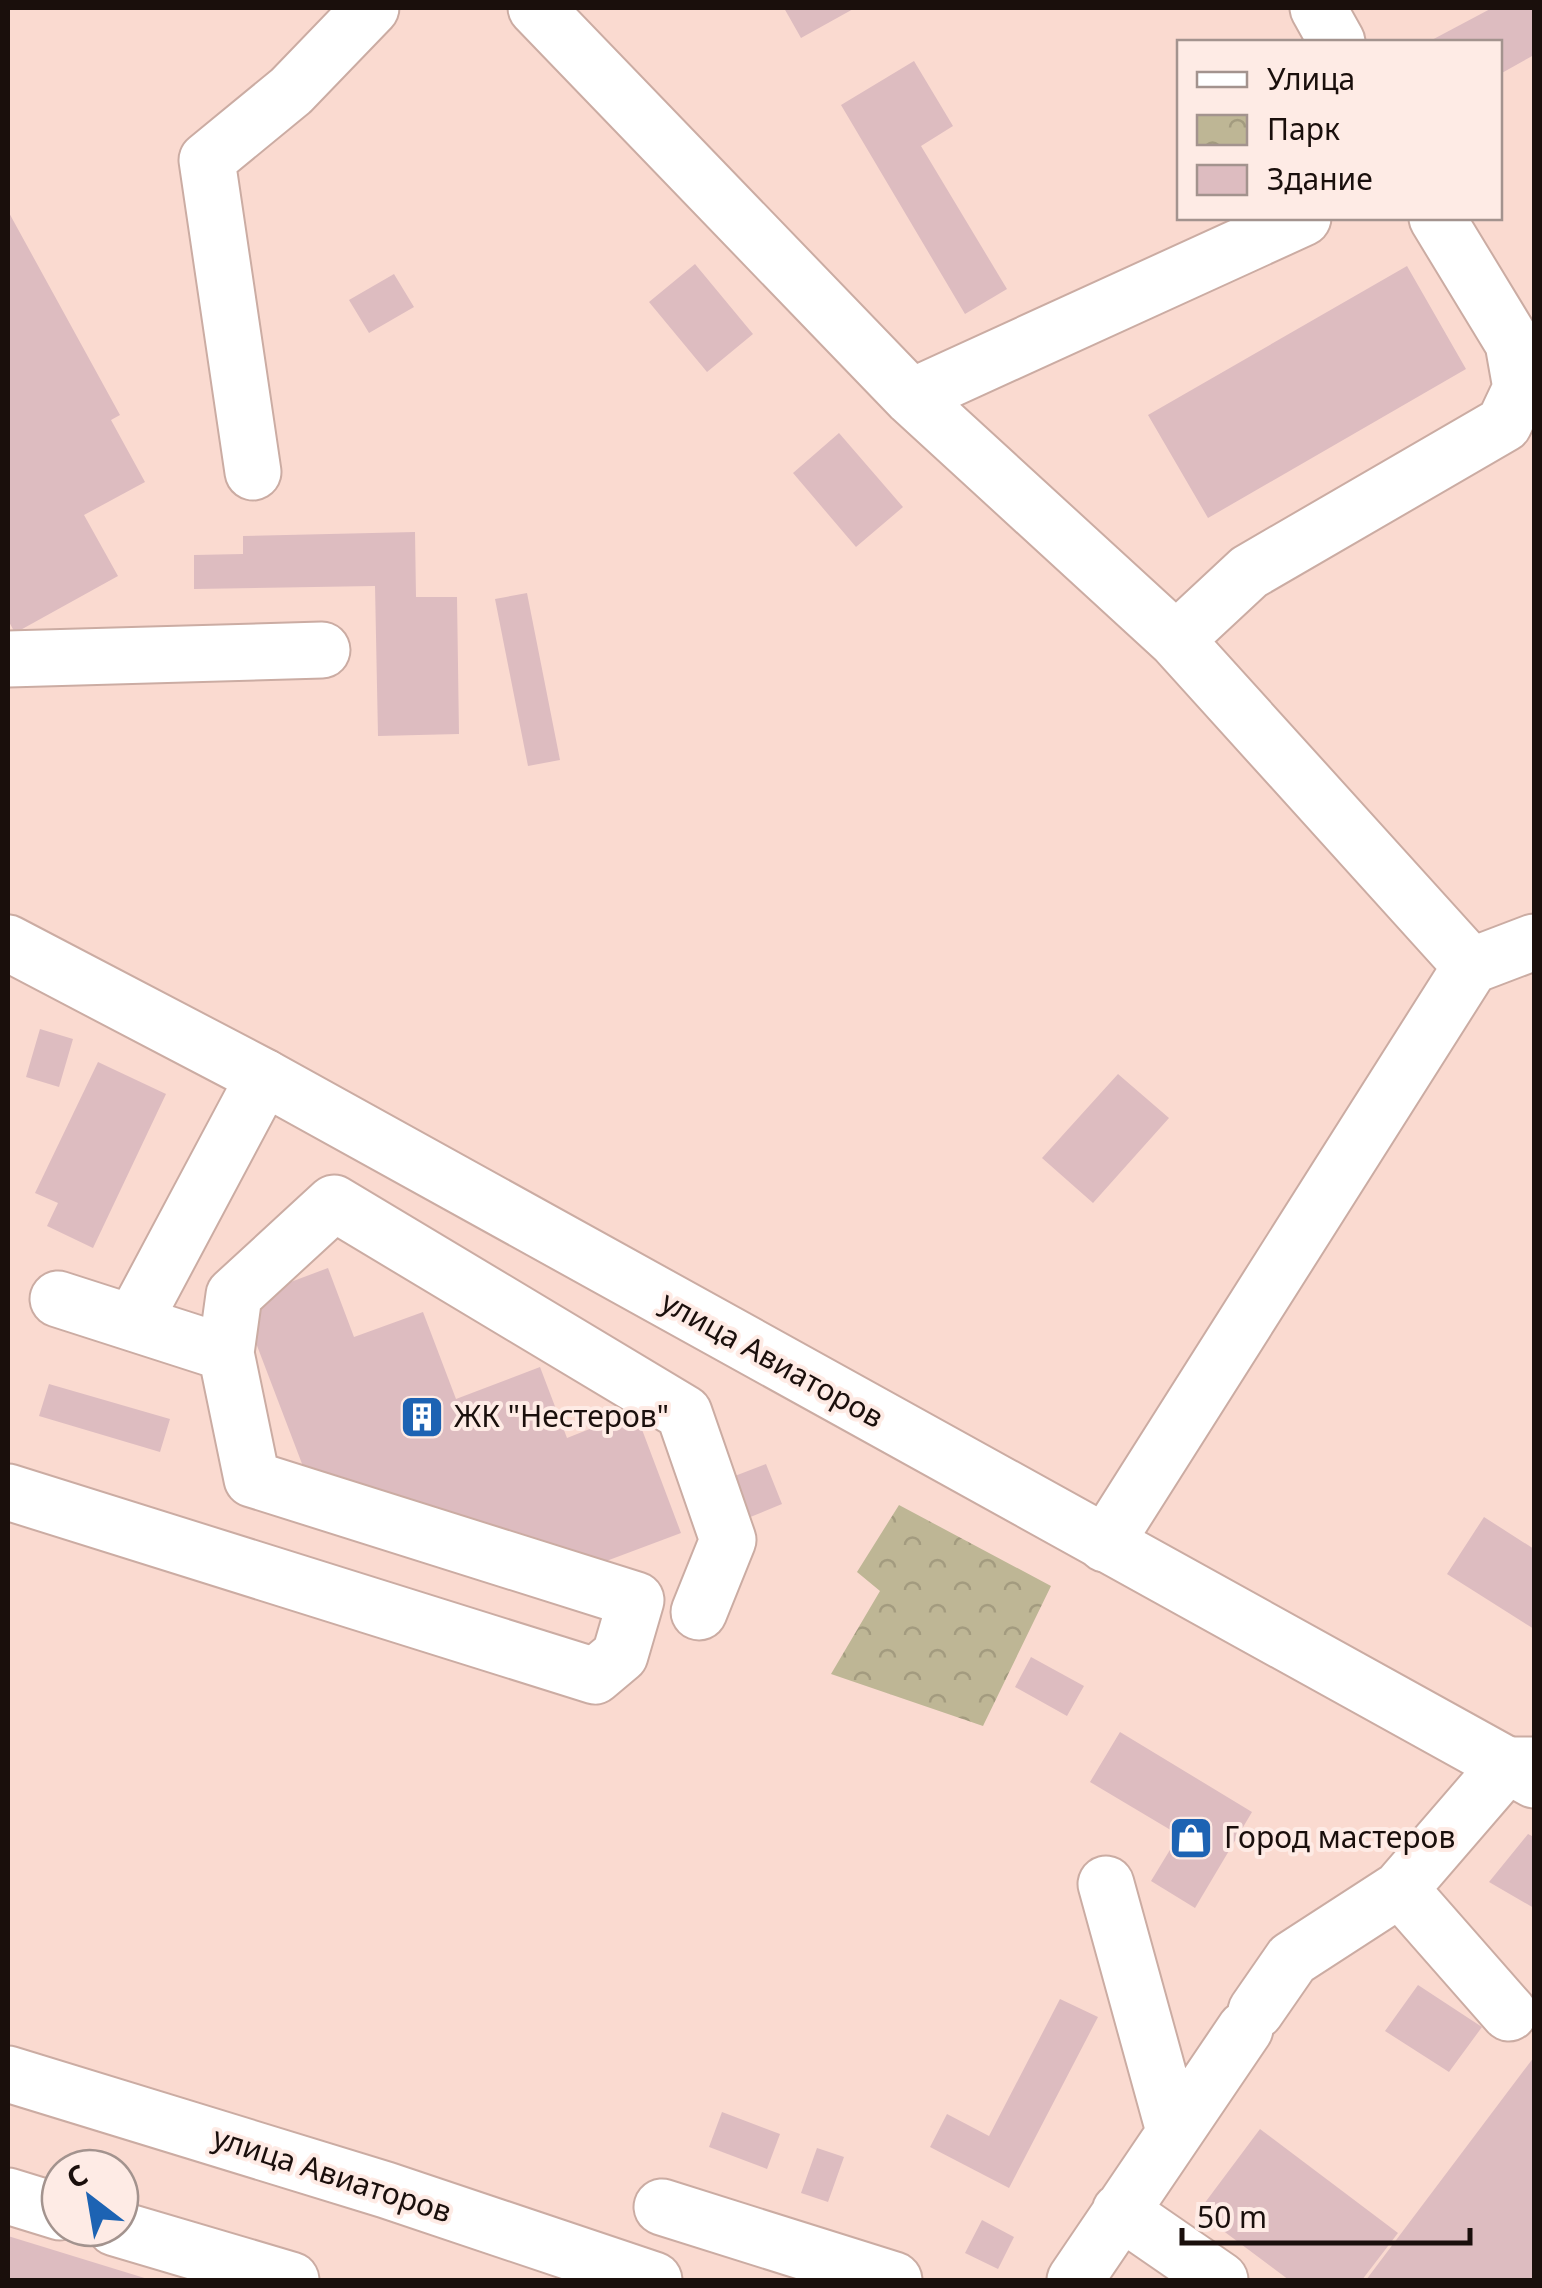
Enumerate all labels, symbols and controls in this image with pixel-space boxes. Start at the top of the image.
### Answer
legend [1177,40,1502,220]
text: Улица [1267,58,1355,99]
text: Парк [1267,108,1340,149]
text: Здание [1267,158,1373,199]
street label: улица Авиаторов [654,1281,891,1437]
building icon: ЖК "Нестеров" [399,1394,445,1440]
place label: ЖК "Нестеров" [454,1395,669,1436]
shop icon: Город мастеров [1168,1815,1214,1861]
place label: Город мастеров [1224,1816,1455,1857]
street label: улица Авиаторов [208,2116,457,2231]
north arrow [40,2148,140,2248]
text: С [59,2155,94,2197]
scale bar [1182,2183,1470,2245]
text: 50 m [1197,2196,1267,2237]

